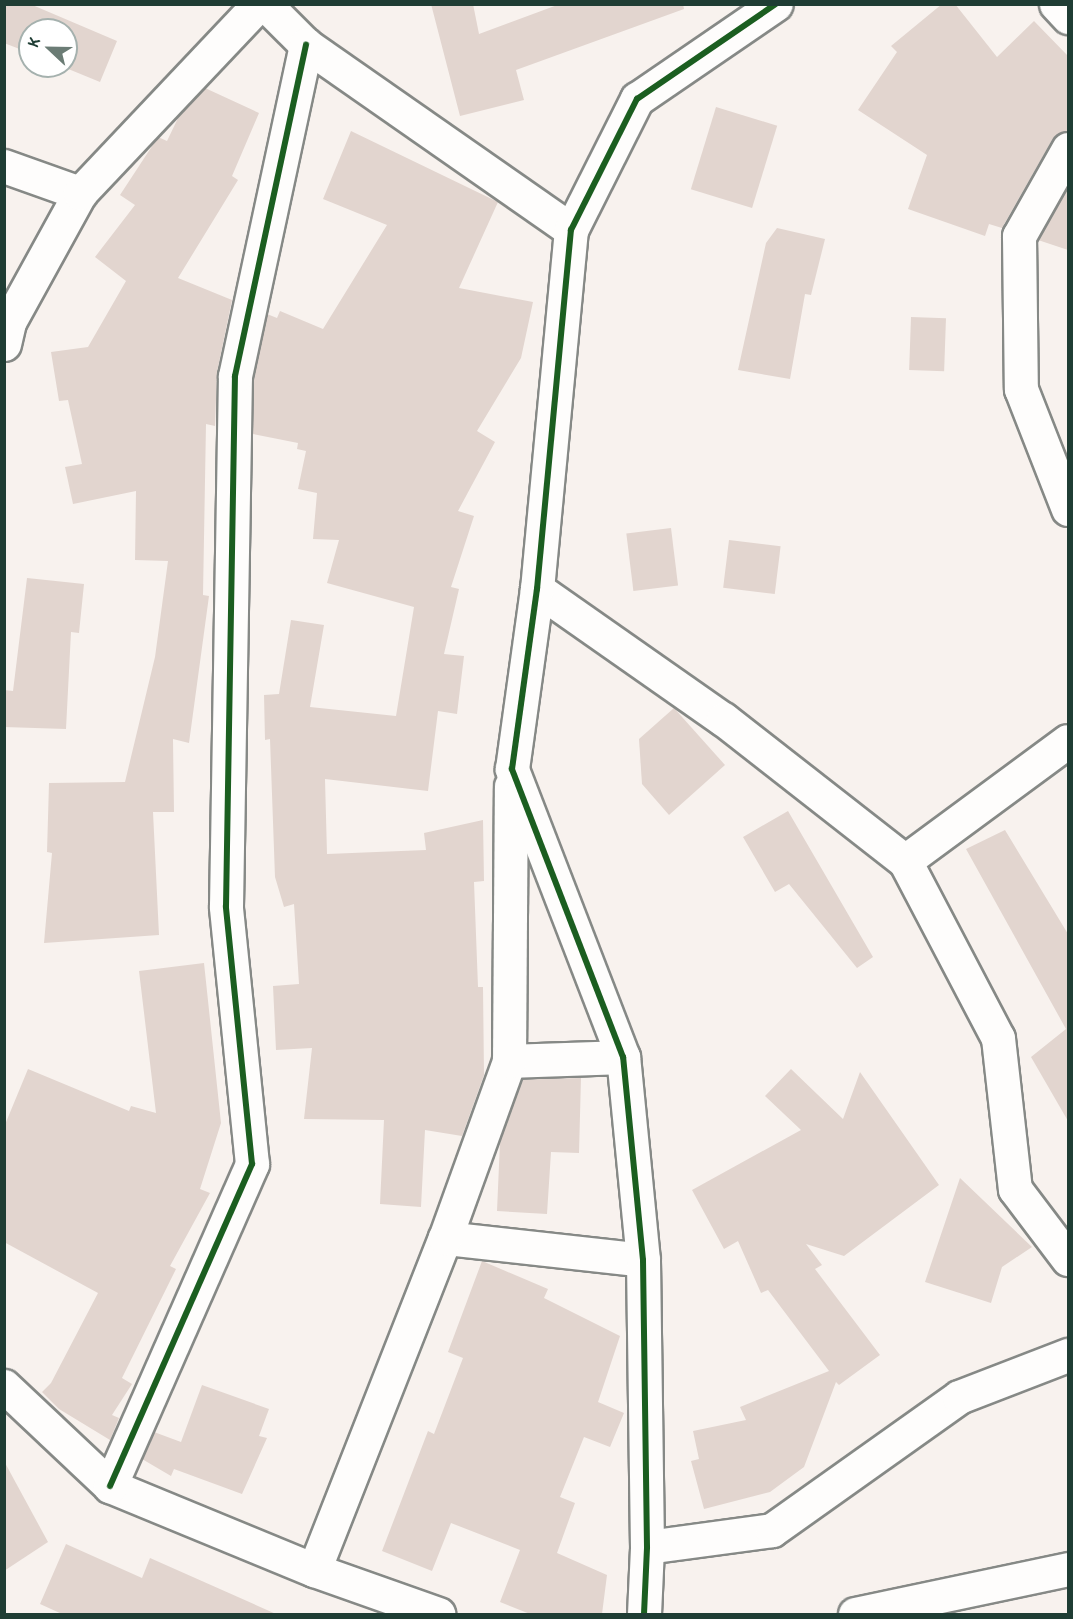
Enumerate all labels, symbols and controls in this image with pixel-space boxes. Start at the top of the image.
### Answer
north arrow [18,18,78,78]
text: K [21,34,45,50]

